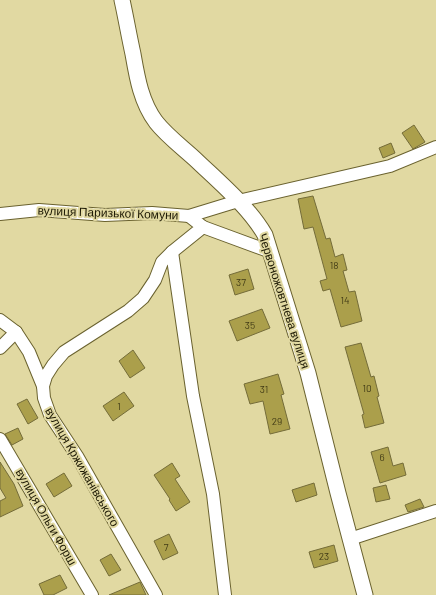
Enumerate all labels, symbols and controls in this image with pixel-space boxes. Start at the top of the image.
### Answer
street label: вулиця Паризької Комуни [37,203,179,222]
street label: Червоножовтнева вулиця [256,231,313,370]
house number: 18 [330,259,338,271]
house number: 37 [236,276,246,288]
house number: 14 [340,294,350,306]
house number: 35 [245,319,255,331]
house number: 10 [362,382,372,394]
house number: 31 [260,383,268,395]
house number: 1 [117,400,121,412]
street label: вулиця Кржижанівського [42,405,123,529]
house number: 29 [272,415,282,427]
house number: 6 [379,451,385,463]
street label: вулиця Ольги Форш [13,466,80,568]
house number: 7 [164,541,169,553]
house number: 23 [319,550,329,562]

